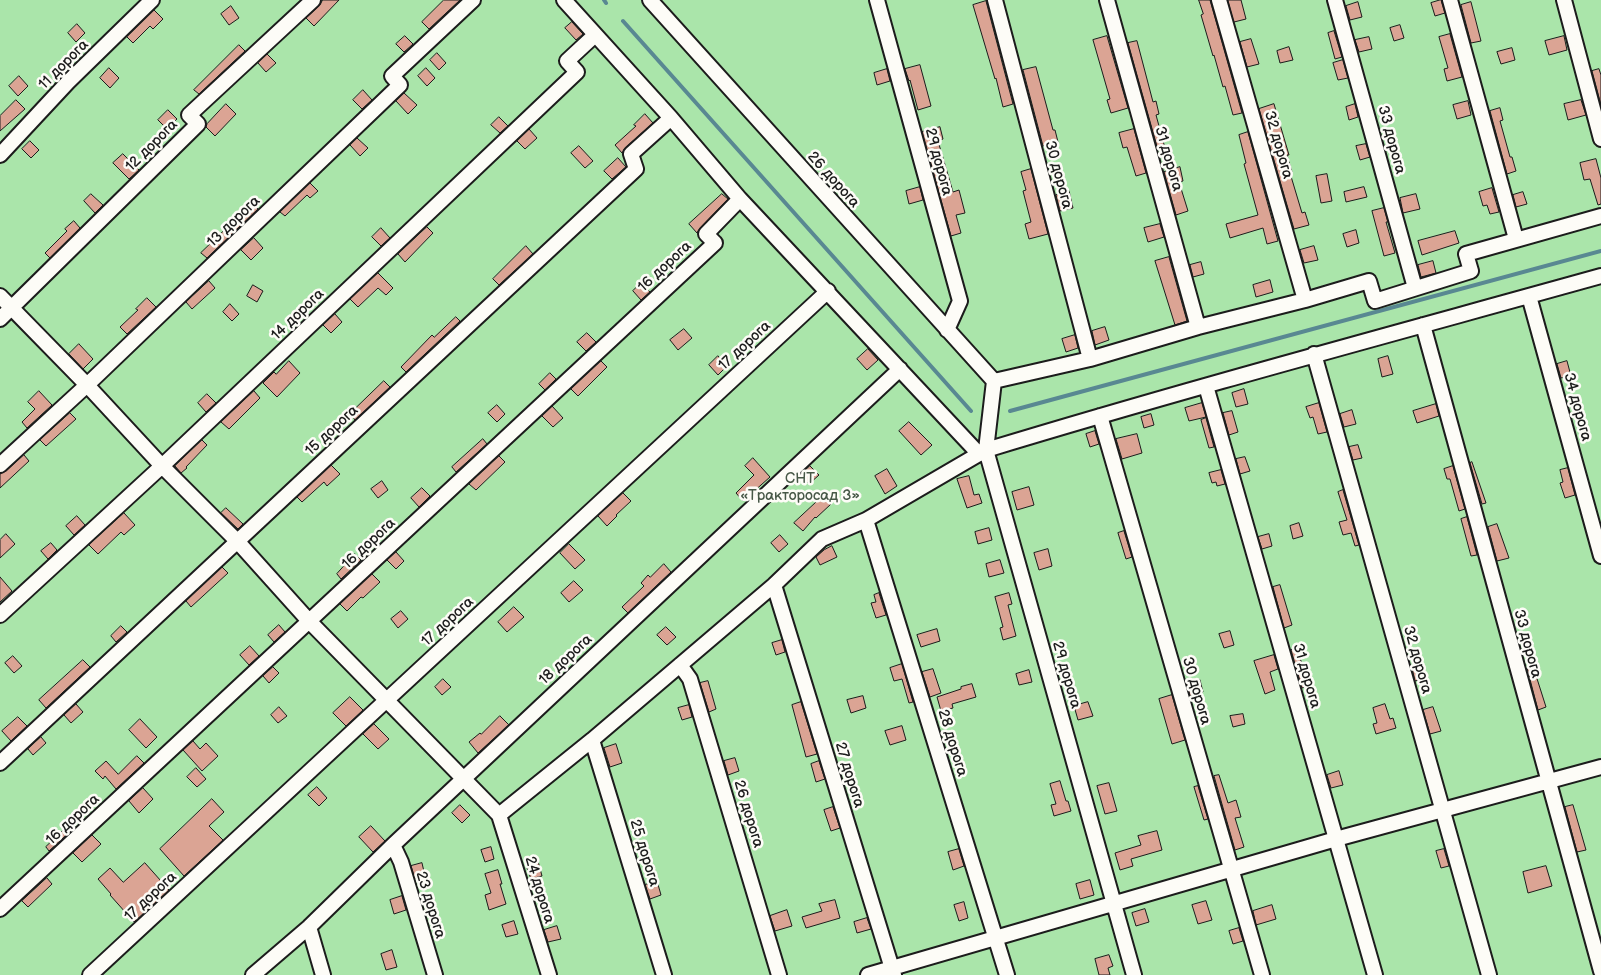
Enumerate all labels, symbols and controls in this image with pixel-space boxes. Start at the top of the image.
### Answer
street label: 11 дорога [35,36,93,94]
street label: 33 дорога [1373,104,1409,176]
street label: 32 дорога [1260,109,1296,181]
street label: 12 дорога [122,116,182,176]
street label: 31 дорога [1150,124,1186,194]
street label: 29 дорога [920,126,956,198]
street label: 30 дорога [1040,139,1076,211]
street label: 26 дорога [803,148,863,212]
street label: 13 дорога [204,192,264,252]
street label: 16 дорога [635,238,695,296]
street label: 14 дорога [268,285,328,345]
street label: 17 дорога [715,317,775,375]
street label: 34 дорога [1559,371,1595,443]
street label: 15 дорога [302,402,362,460]
park label: СНТ «Тракторосад 3» [740,470,860,505]
street label: 16 дорога [339,515,399,573]
street label: 17 дорога [418,593,478,651]
street label: 33 дорога [1509,608,1545,680]
street label: 32 дорога [1399,624,1435,696]
street label: 18 дорога [536,631,596,689]
street label: 29 дорога [1048,639,1084,711]
street label: 31 дорога [1288,641,1324,711]
street label: 30 дорога [1178,655,1214,727]
street label: 28 дорога [933,707,971,779]
street label: 27 дорога [830,740,868,810]
street label: 26 дорога [729,778,767,850]
street label: 16 дорога [43,791,103,849]
street label: 25 дорога [625,817,663,889]
street label: 24 дорога [520,854,558,926]
street label: 17 дорога [121,868,181,926]
street label: 23 дорога [411,869,449,941]

